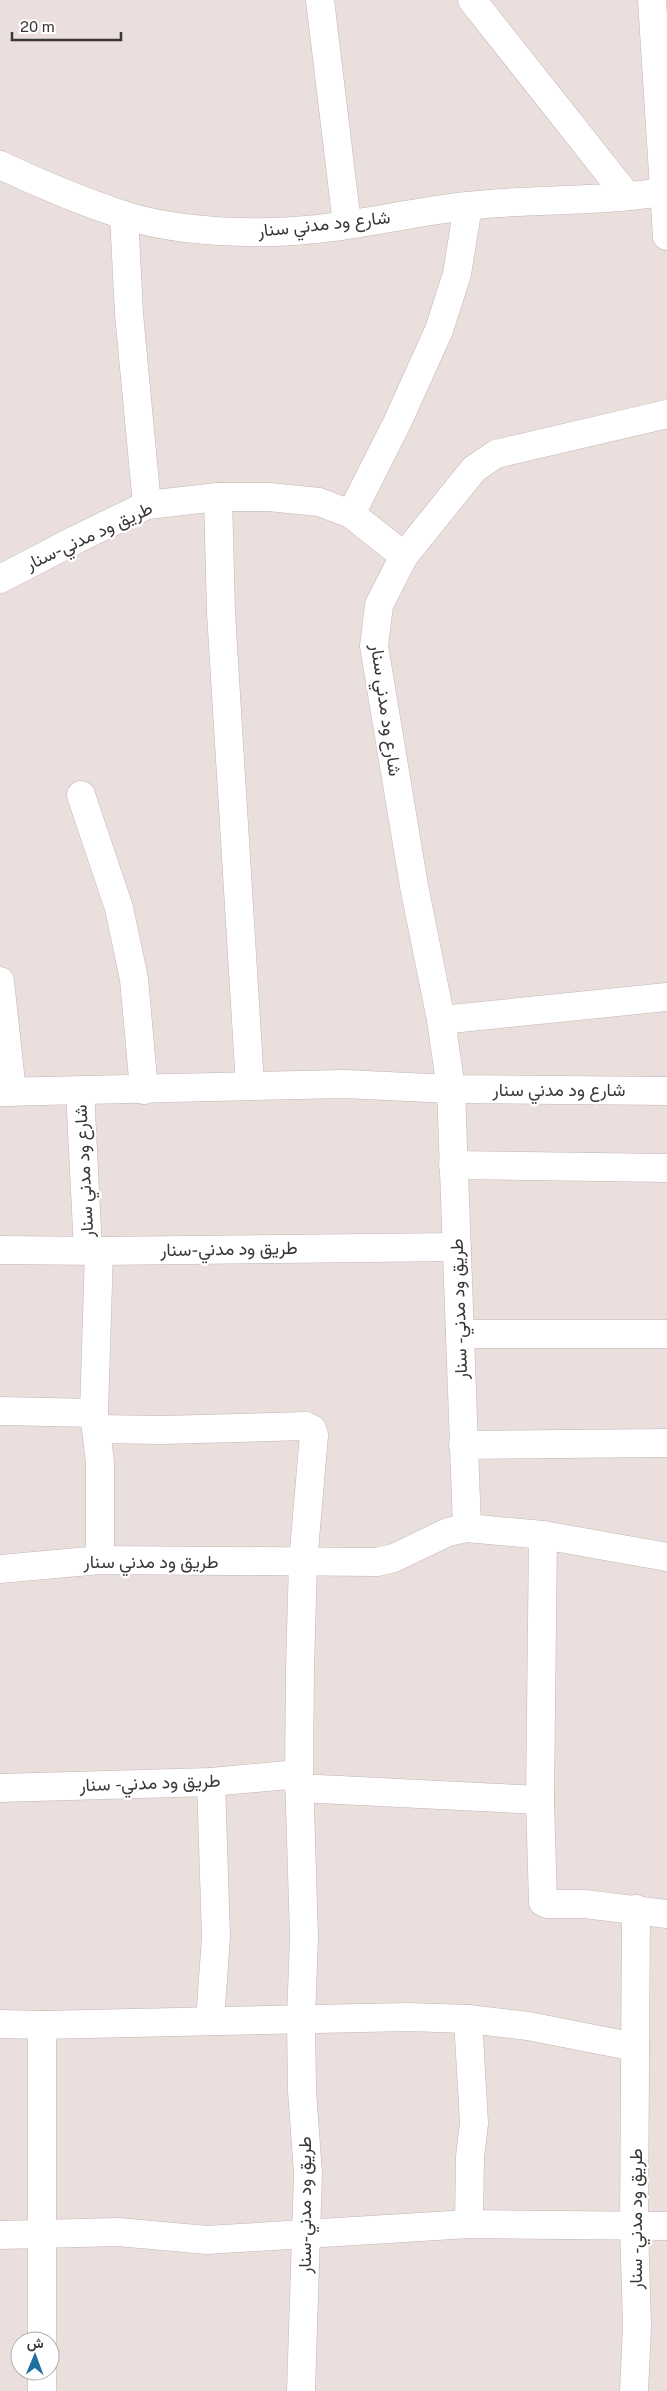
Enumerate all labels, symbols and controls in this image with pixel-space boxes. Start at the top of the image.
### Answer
scale bar [12,10,121,42]
text: 20 m [20,18,55,35]
street label: شارع ود مدني سنار [256,206,392,246]
street label: طريق ود مدني-سنار [21,497,158,579]
street label: شارع ود مدني سنار [362,642,406,778]
street label: شارع ود مدني سنار [491,1079,626,1105]
street label: شارع ود مدني سنار [70,1104,103,1239]
street label: طريق ود مدني-سنار [159,1237,298,1265]
street label: طريق ود مدني - سنار [446,1238,476,1381]
street label: طريق ود مدني سنار [82,1551,219,1577]
street label: طريق ود مدني - سنار [78,1770,221,1800]
street label: طريق ود مدني-سنار [294,2136,320,2275]
street label: طريق ود مدني - سنار [625,2148,651,2291]
north arrow [10,2331,60,2381]
text: ش [27,2335,44,2352]

